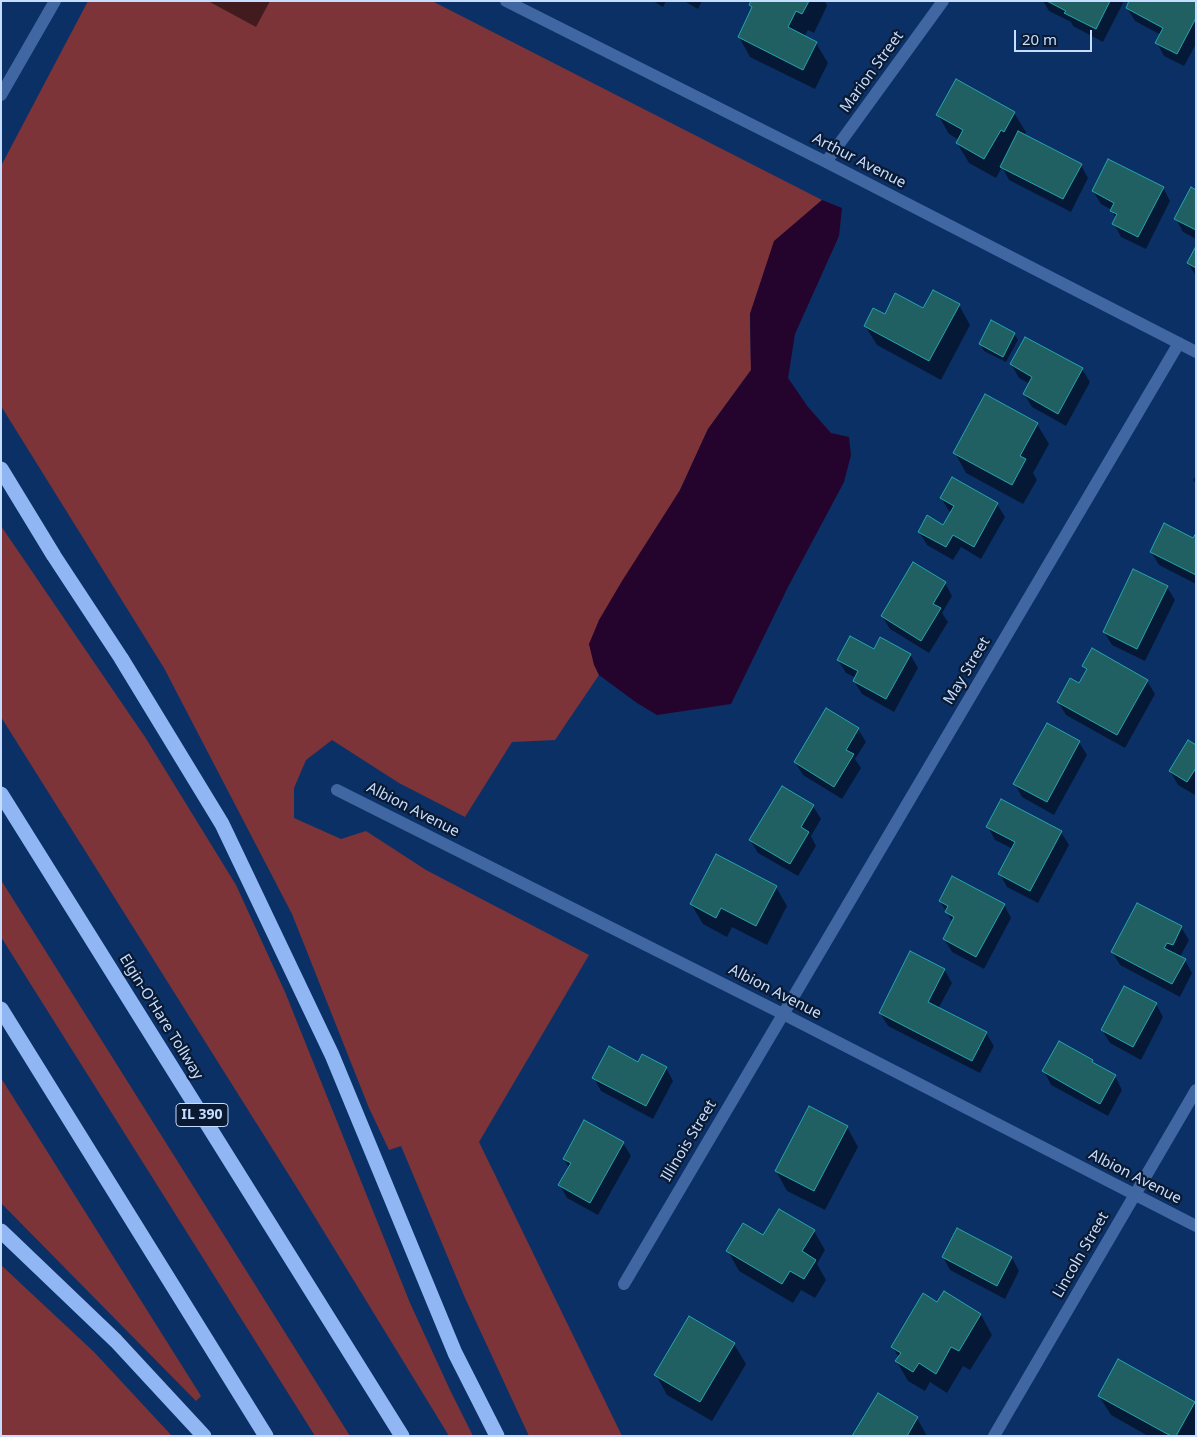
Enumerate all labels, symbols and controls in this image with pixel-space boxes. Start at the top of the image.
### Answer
scale bar [1017,20,1094,52]
street label: Marion Street [836,28,908,116]
text: 20 m [1022,29,1057,49]
street label: Arthur Avenue [809,130,909,192]
street label: May Street [940,634,994,708]
street label: Albion Avenue [364,779,462,841]
street label: Elgin-O'Hare Tollway [115,951,207,1083]
street label: Albion Avenue [726,961,824,1023]
street label: Illinois Street [658,1097,720,1185]
road number: IL 390 [176,1104,228,1126]
street label: Albion Avenue [1086,1146,1184,1208]
street label: Lincoln Street [1049,1209,1113,1301]

